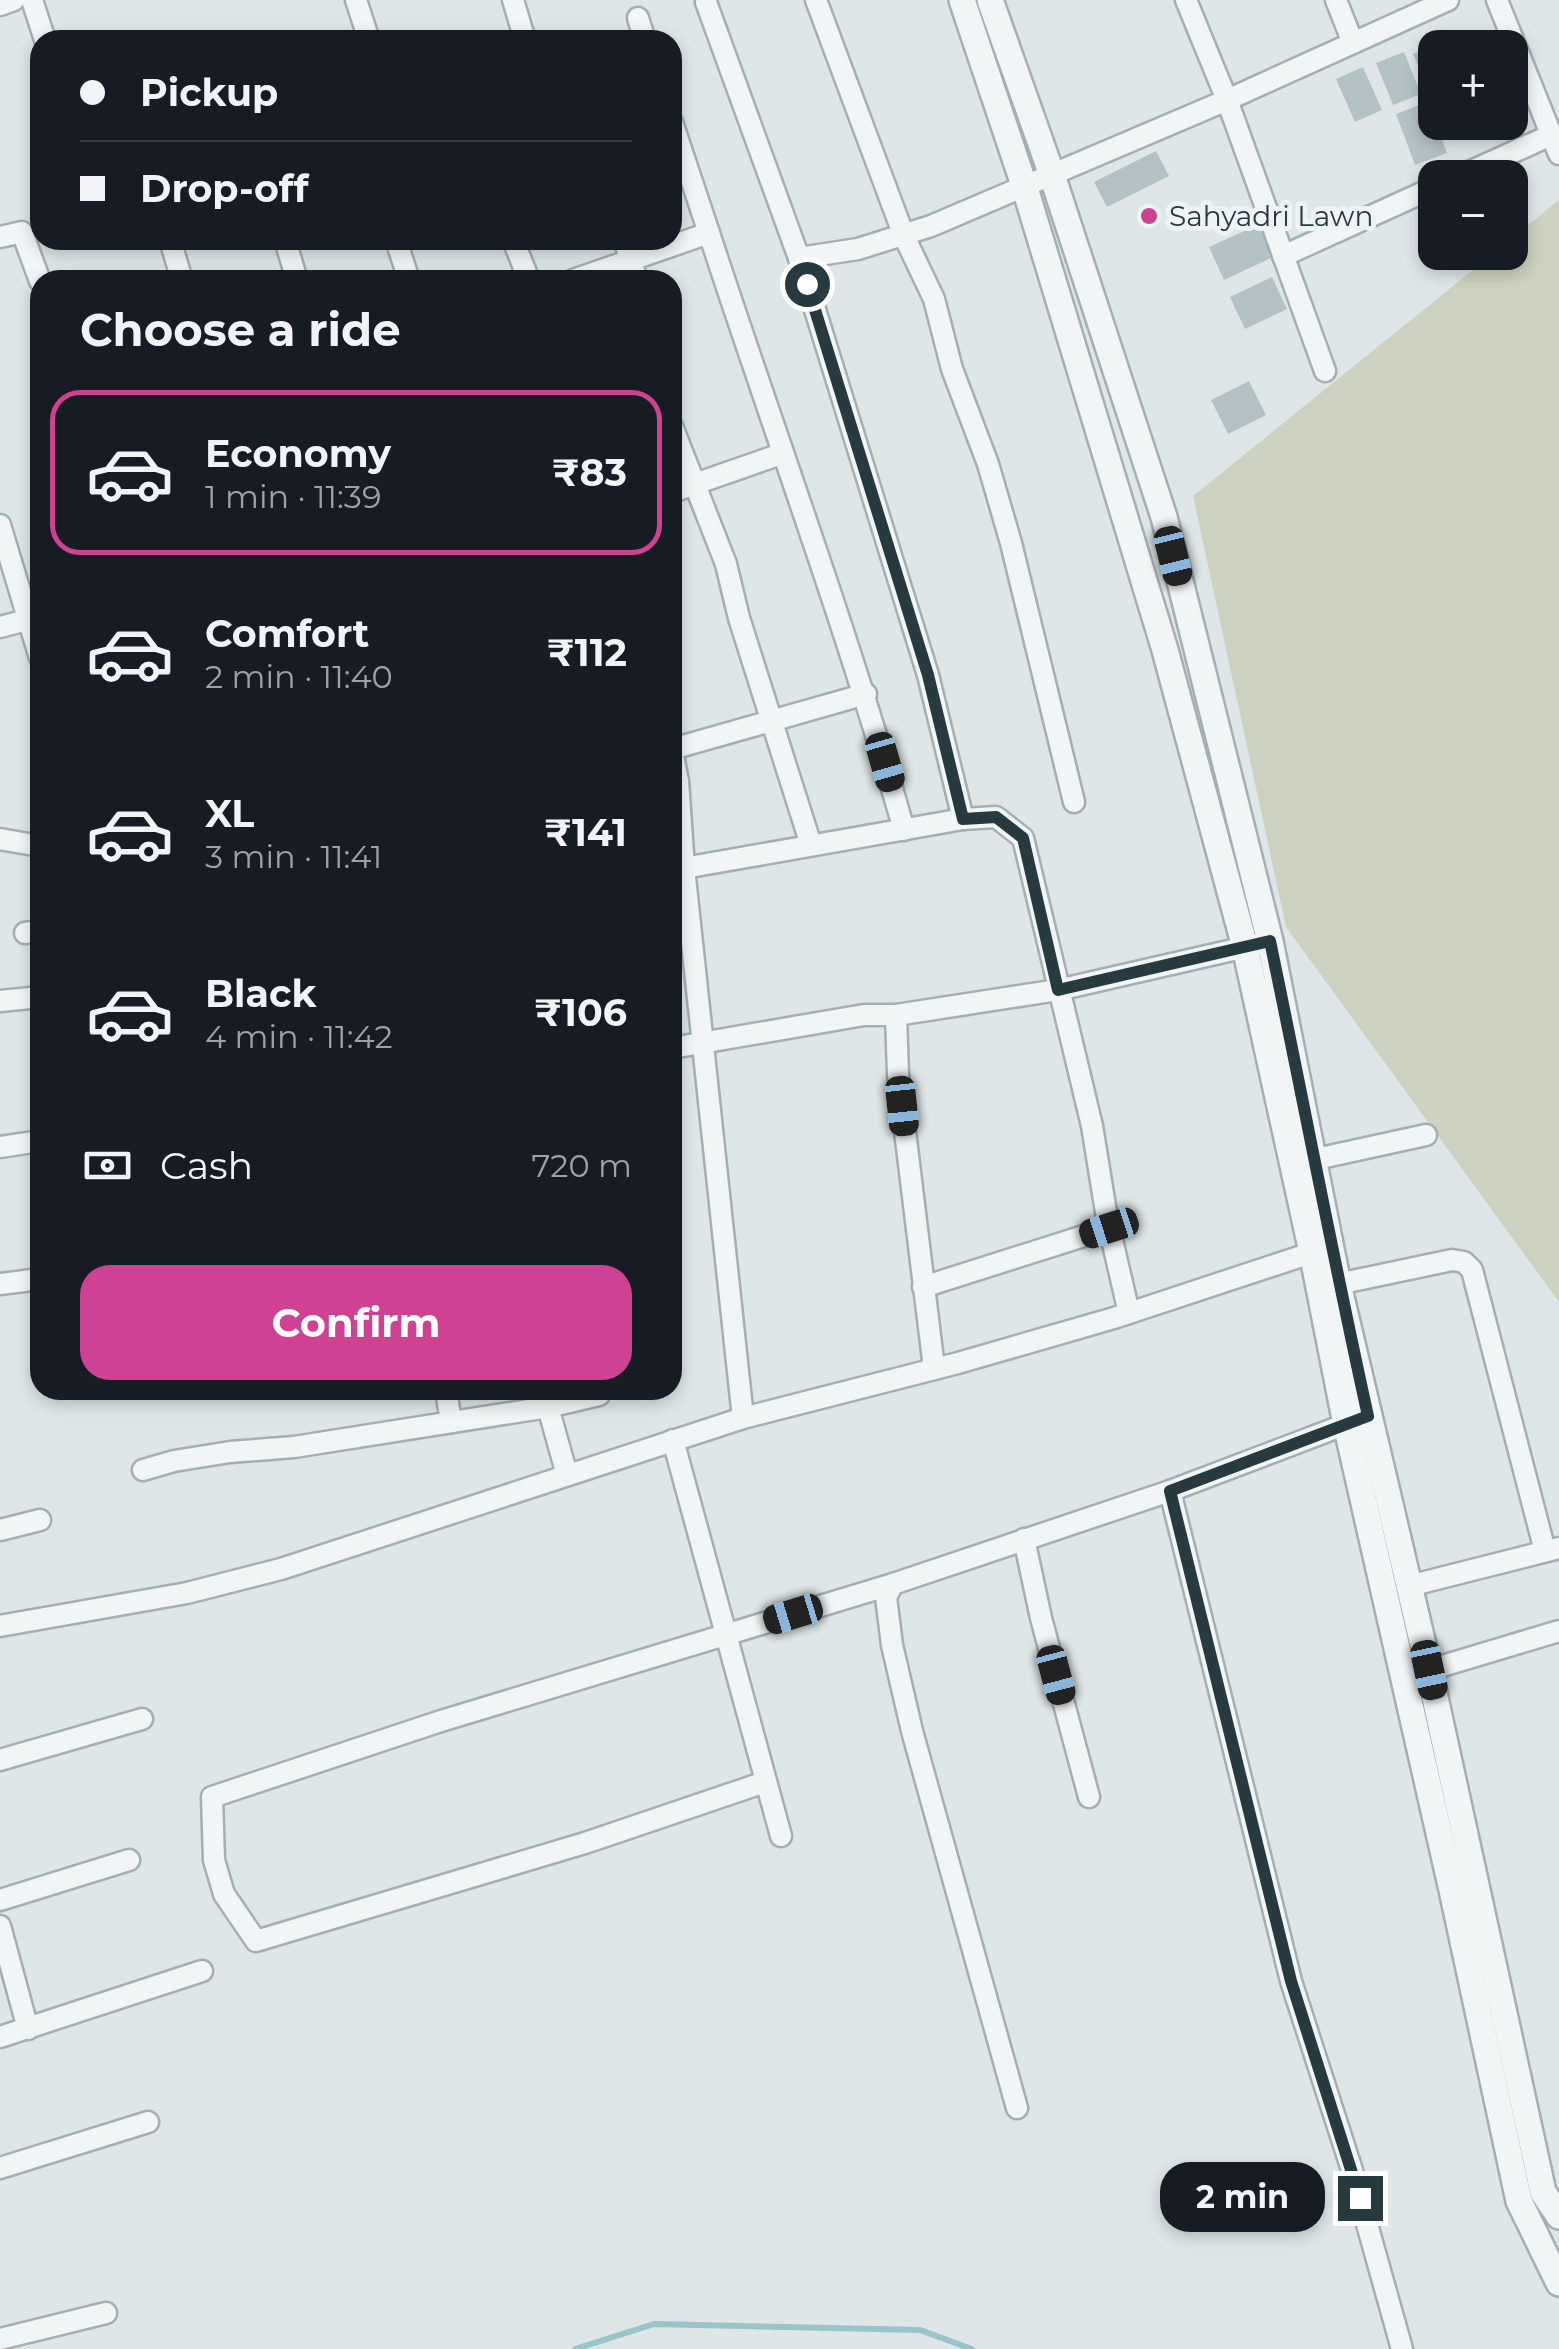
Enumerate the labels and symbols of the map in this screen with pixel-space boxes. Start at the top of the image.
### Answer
place label: Sahyadri Lawn [1169,199,1373,233]
marker: Sahyadri Lawn [1138,205,1160,227]
route start [785,262,830,307]
car [1151,523,1195,589]
car [862,729,908,795]
car [884,1075,920,1137]
car [1076,1204,1142,1252]
car [760,1591,826,1637]
car [1408,1638,1450,1702]
car [1034,1642,1078,1708]
callout: 2 min [1160,2163,1325,2233]
route end [1338,2176,1383,2221]

